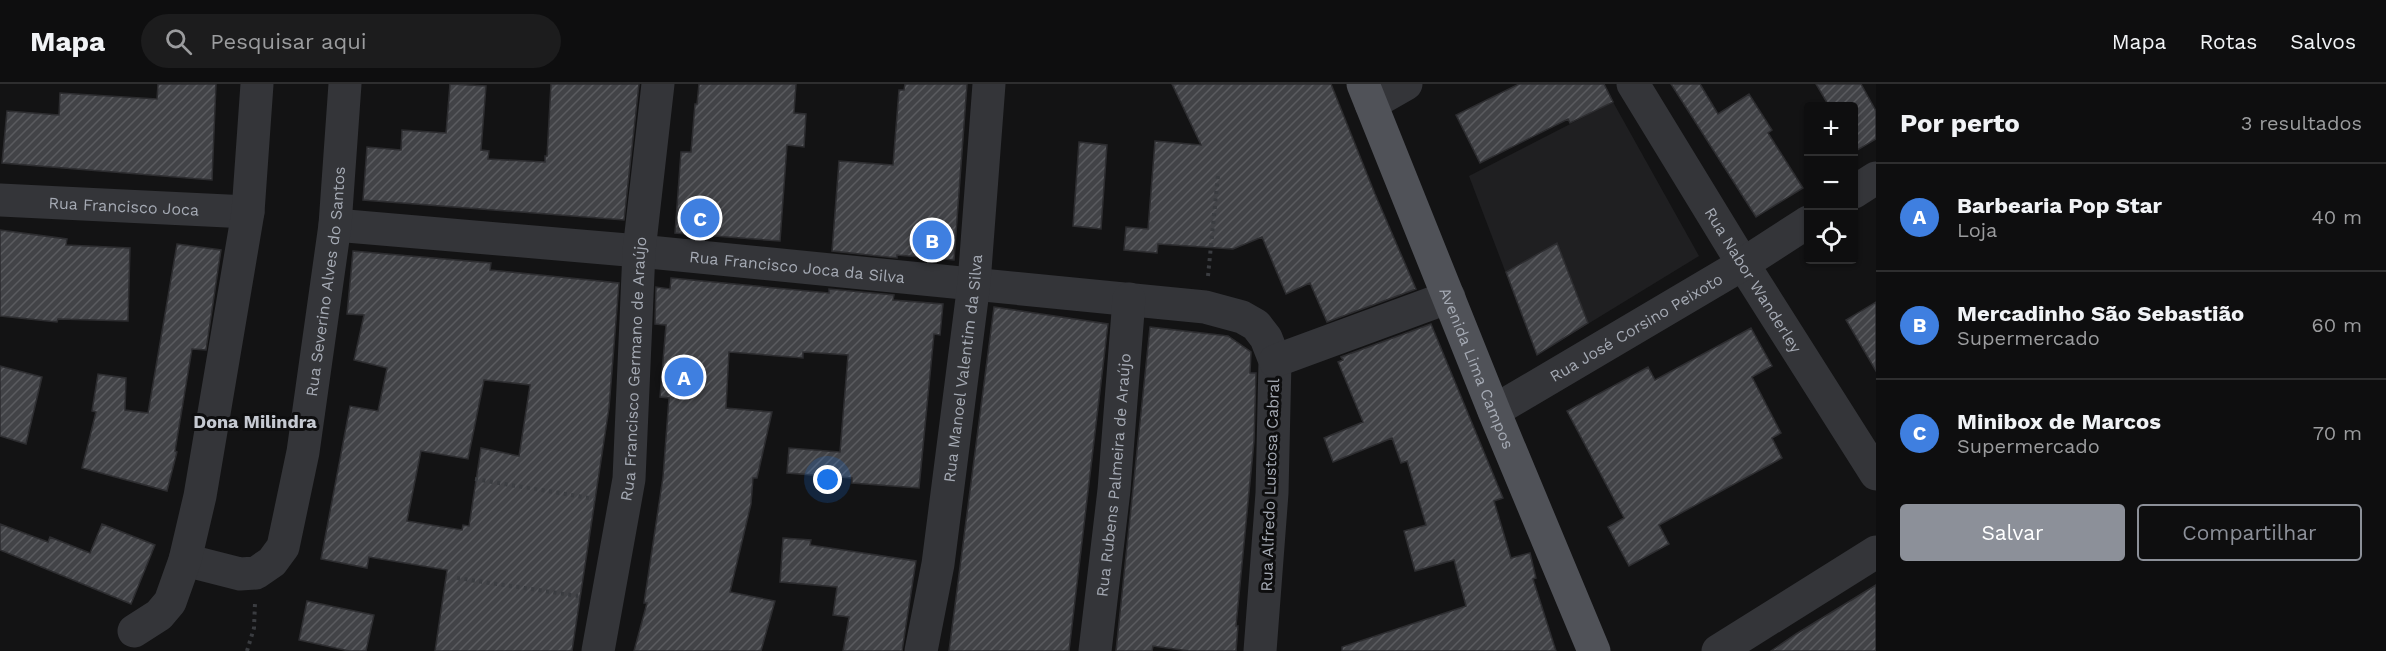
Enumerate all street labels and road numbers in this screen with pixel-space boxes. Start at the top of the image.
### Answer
street label: Rua Severino Alves do Santos [301,166,349,398]
street label: Rua Francisco Joca [48,193,200,219]
street label: Rua Nabor Wanderley [1701,204,1806,357]
street label: Rua Francisco Germano de Araújo [616,235,650,503]
street label: Rua Francisco Joca da Silva [689,247,906,287]
street label: Rua Manoel Valentim da Silva [939,253,986,483]
street label: Rua José Corsino Peixoto [1546,269,1726,385]
street label: Avenida Lima Campos [1436,284,1518,452]
street label: Rua Rubens Palmeira de Araújo [1092,352,1134,598]
street label: Rua Alfredo Lustosa Cabral [1257,378,1283,592]

